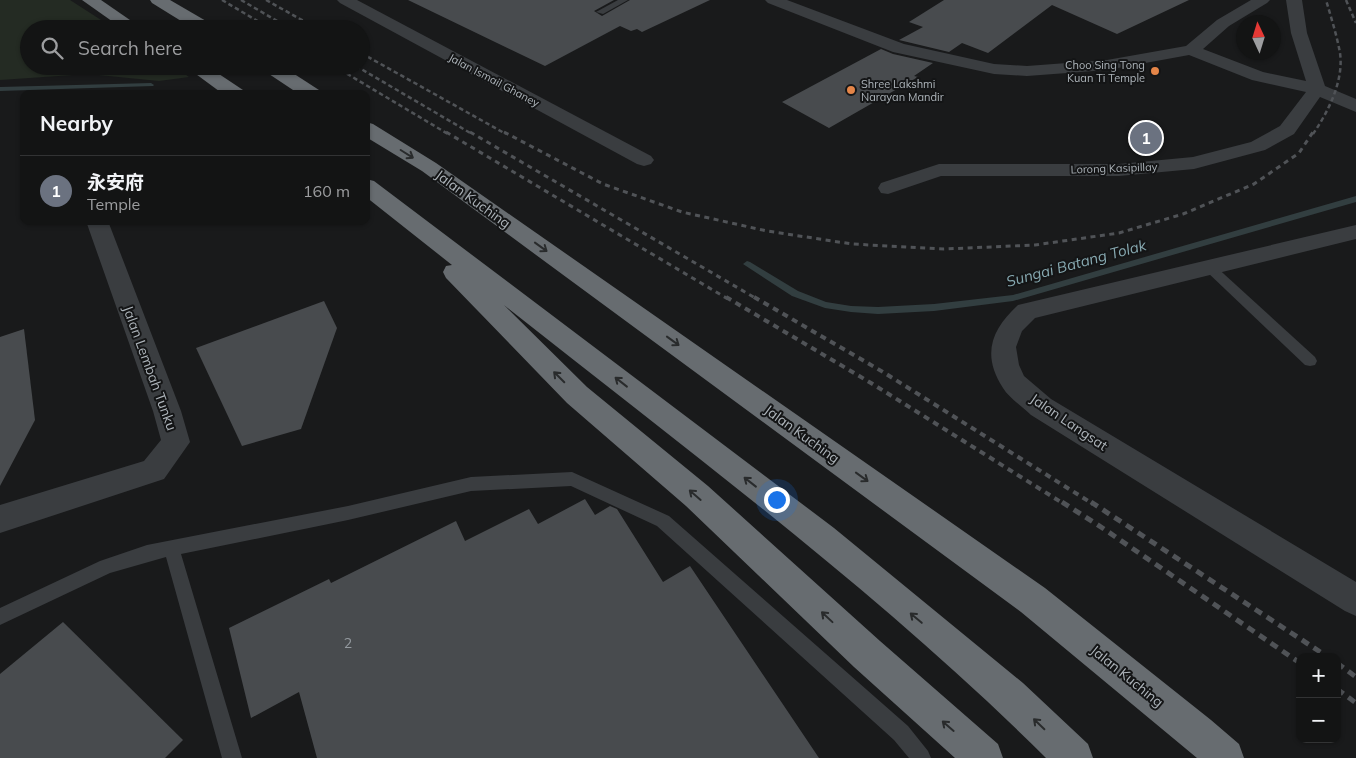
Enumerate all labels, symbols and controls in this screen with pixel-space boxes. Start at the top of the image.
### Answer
north arrow [1236,15,1281,60]
search box [20,20,370,75]
icon: search [38,34,66,62]
text: Search here [78,36,182,60]
street label: Jalan Ismail Ghaney [446,50,542,110]
place label: Choo Sing Tong Kuan Ti Temple [1065,58,1145,85]
marker: Choo Sing Tong Kuan Ti Temple [1149,65,1161,77]
place label: Shree Lakshmi Narayan Mandir [861,77,944,104]
marker: Shree Lakshmi Narayan Mandir [845,84,857,96]
text: Nearby [40,110,113,136]
pin: 1 [1130,119,1162,157]
one-way arrow [400,149,414,159]
street label: Lorong Kasipillay [1070,159,1158,177]
street label: Jalan Kuching [432,166,514,232]
text: 永安府 [87,170,144,194]
text: 1 [51,181,61,201]
text: 160 m [303,181,350,201]
text: Temple [87,194,140,214]
water label: Sungai Batang Tolak [1004,235,1149,291]
one-way arrow [533,242,547,252]
street label: Jalan Lembah Tunku [119,303,181,433]
one-way arrow [666,336,679,347]
one-way arrow [553,371,565,383]
one-way arrow [615,377,628,388]
street label: Jalan Langsat [1027,390,1111,455]
street label: Jalan Kuching [761,401,843,467]
one-way arrow [855,472,869,482]
one-way arrow [744,476,757,487]
your location [764,487,790,513]
one-way arrow [689,489,702,500]
one-way arrow [821,611,833,623]
one-way arrow [910,612,923,623]
house number: 2 [344,634,352,652]
street label: Jalan Kuching [1087,641,1167,711]
map controls [1296,653,1341,743]
button: + [1296,653,1341,698]
button: − [1296,698,1341,743]
one-way arrow [1033,718,1045,730]
one-way arrow [941,720,954,732]

